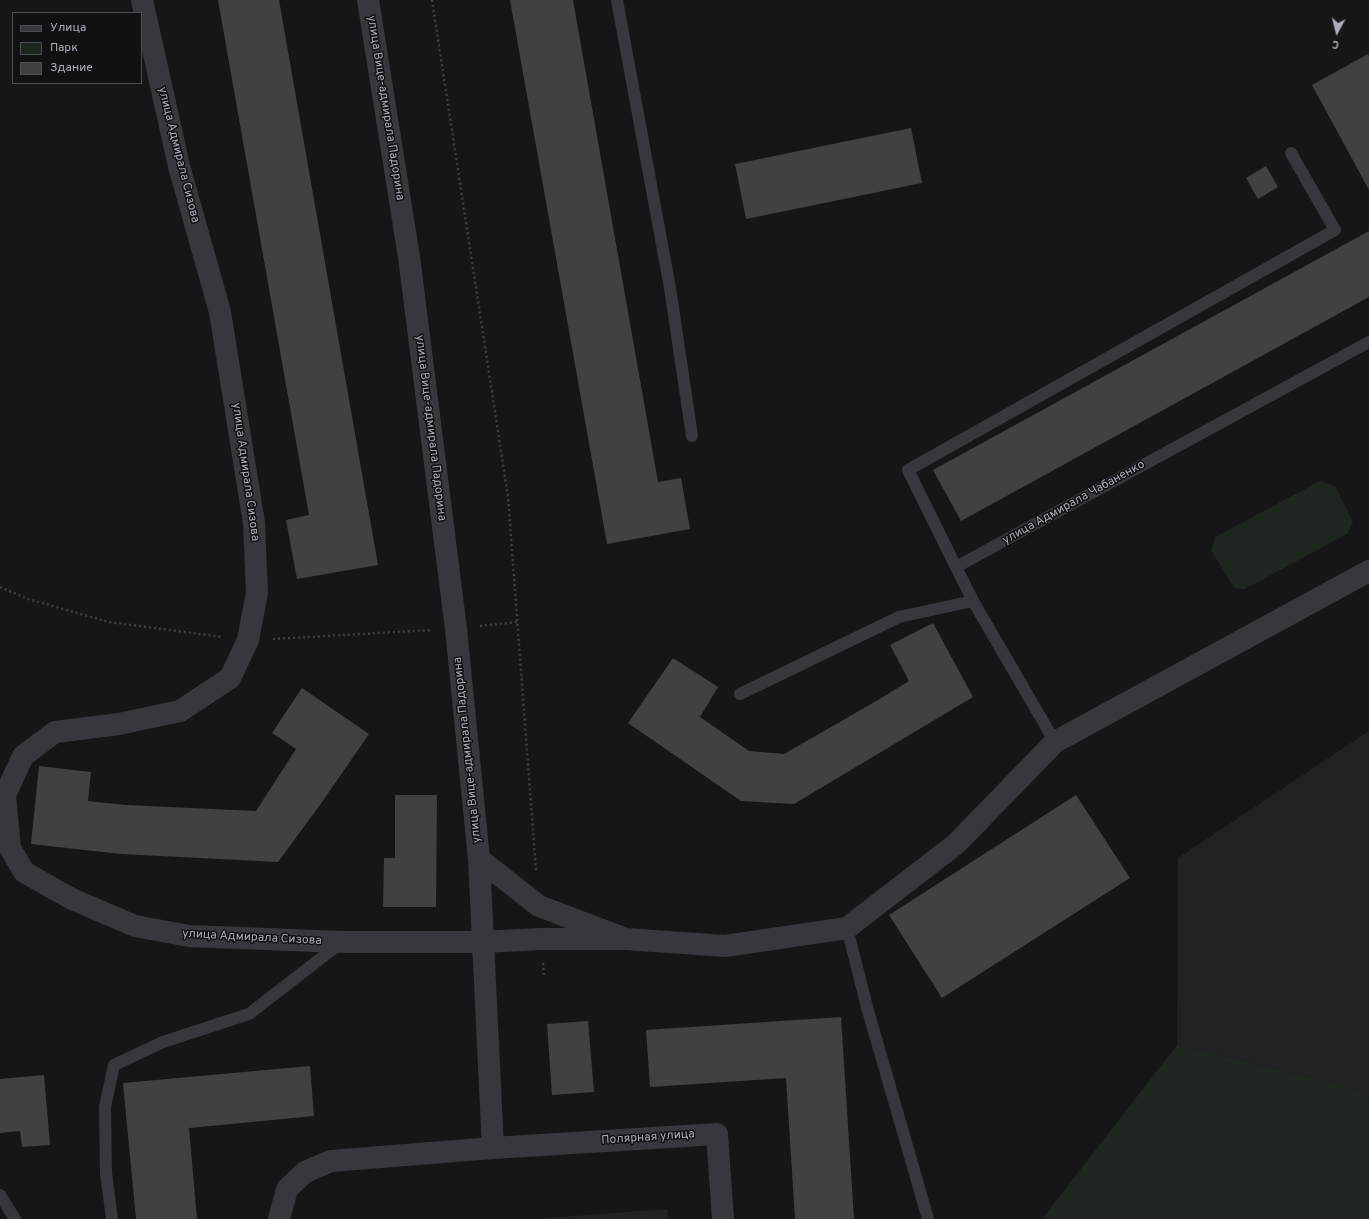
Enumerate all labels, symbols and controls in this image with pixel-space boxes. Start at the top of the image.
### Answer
legend [12,12,142,84]
north arrow [1317,12,1357,52]
street label: улица Вице-адмирала Падорина [363,14,407,202]
text: Улица [50,20,86,36]
text: С [1331,37,1340,51]
text: Парк [50,40,78,56]
text: Здание [50,60,93,76]
street label: улица Адмирала Сизова [154,85,202,225]
street label: улица Вице-адмирала Падорина [411,334,449,522]
street label: улица Адмирала Сизова [228,402,262,542]
street label: улица Адмирала Чабаненко [1000,458,1148,548]
street label: улица Вице-адмирала Падорина [451,656,485,844]
street label: улица Адмирала Сизова [182,927,322,949]
street label: Полярная улица [601,1128,695,1148]

